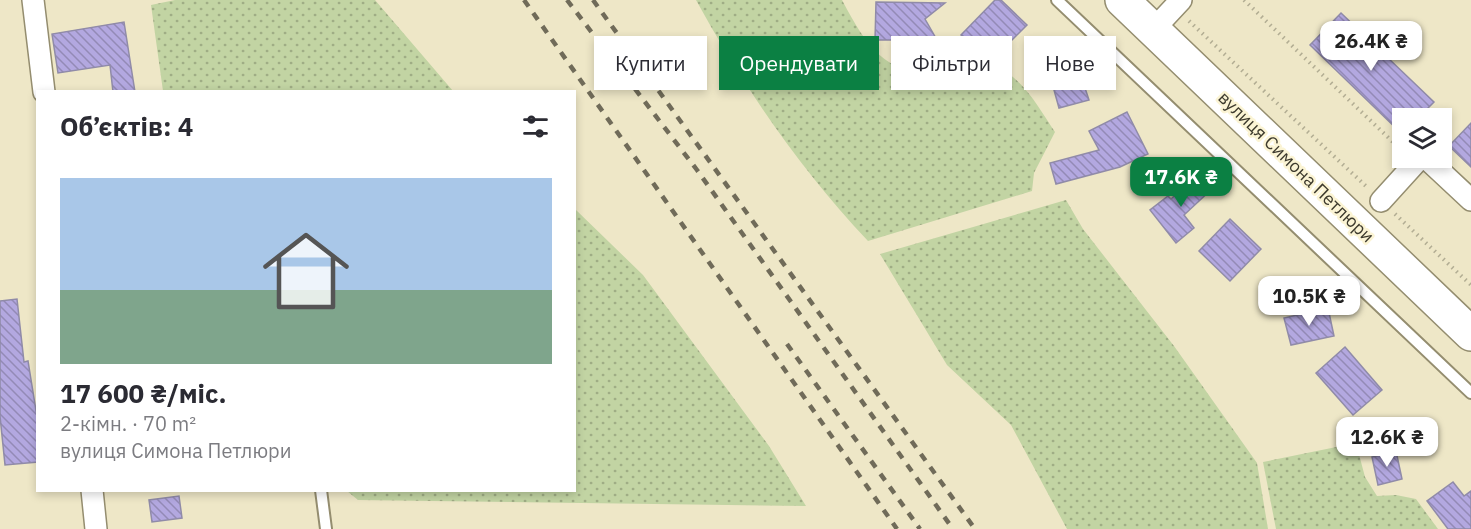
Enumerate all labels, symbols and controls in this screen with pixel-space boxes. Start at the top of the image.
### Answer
pin: 26.4K ₴ [1316,21,1426,72]
text: 26.4K ₴ [1334,27,1408,54]
chip: Купити [594,36,707,90]
chip: Орендувати [719,36,879,90]
chip: Фільтри [891,36,1012,90]
chip: Нове [1024,36,1116,90]
street label: вулиця Симона Петлюри [1213,86,1379,247]
map controls [1392,108,1452,168]
button: layers [1392,108,1452,168]
text: Об’єктів: 4 [60,109,193,143]
icon: filters [519,110,552,143]
pin: 17.6K ₴ [1126,157,1236,208]
text: 17.6K ₴ [1144,163,1218,190]
icon: home [252,217,360,325]
pin: 10.5K ₴ [1254,276,1364,327]
text: 10.5K ₴ [1272,282,1346,309]
text: 17 600 ₴/міс. [60,376,227,410]
text: 2-кімн. · 70 m² [60,410,196,437]
pin: 12.6K ₴ [1332,417,1442,468]
text: 12.6K ₴ [1350,423,1424,450]
text: вулиця Симона Петлюри [60,437,291,464]

